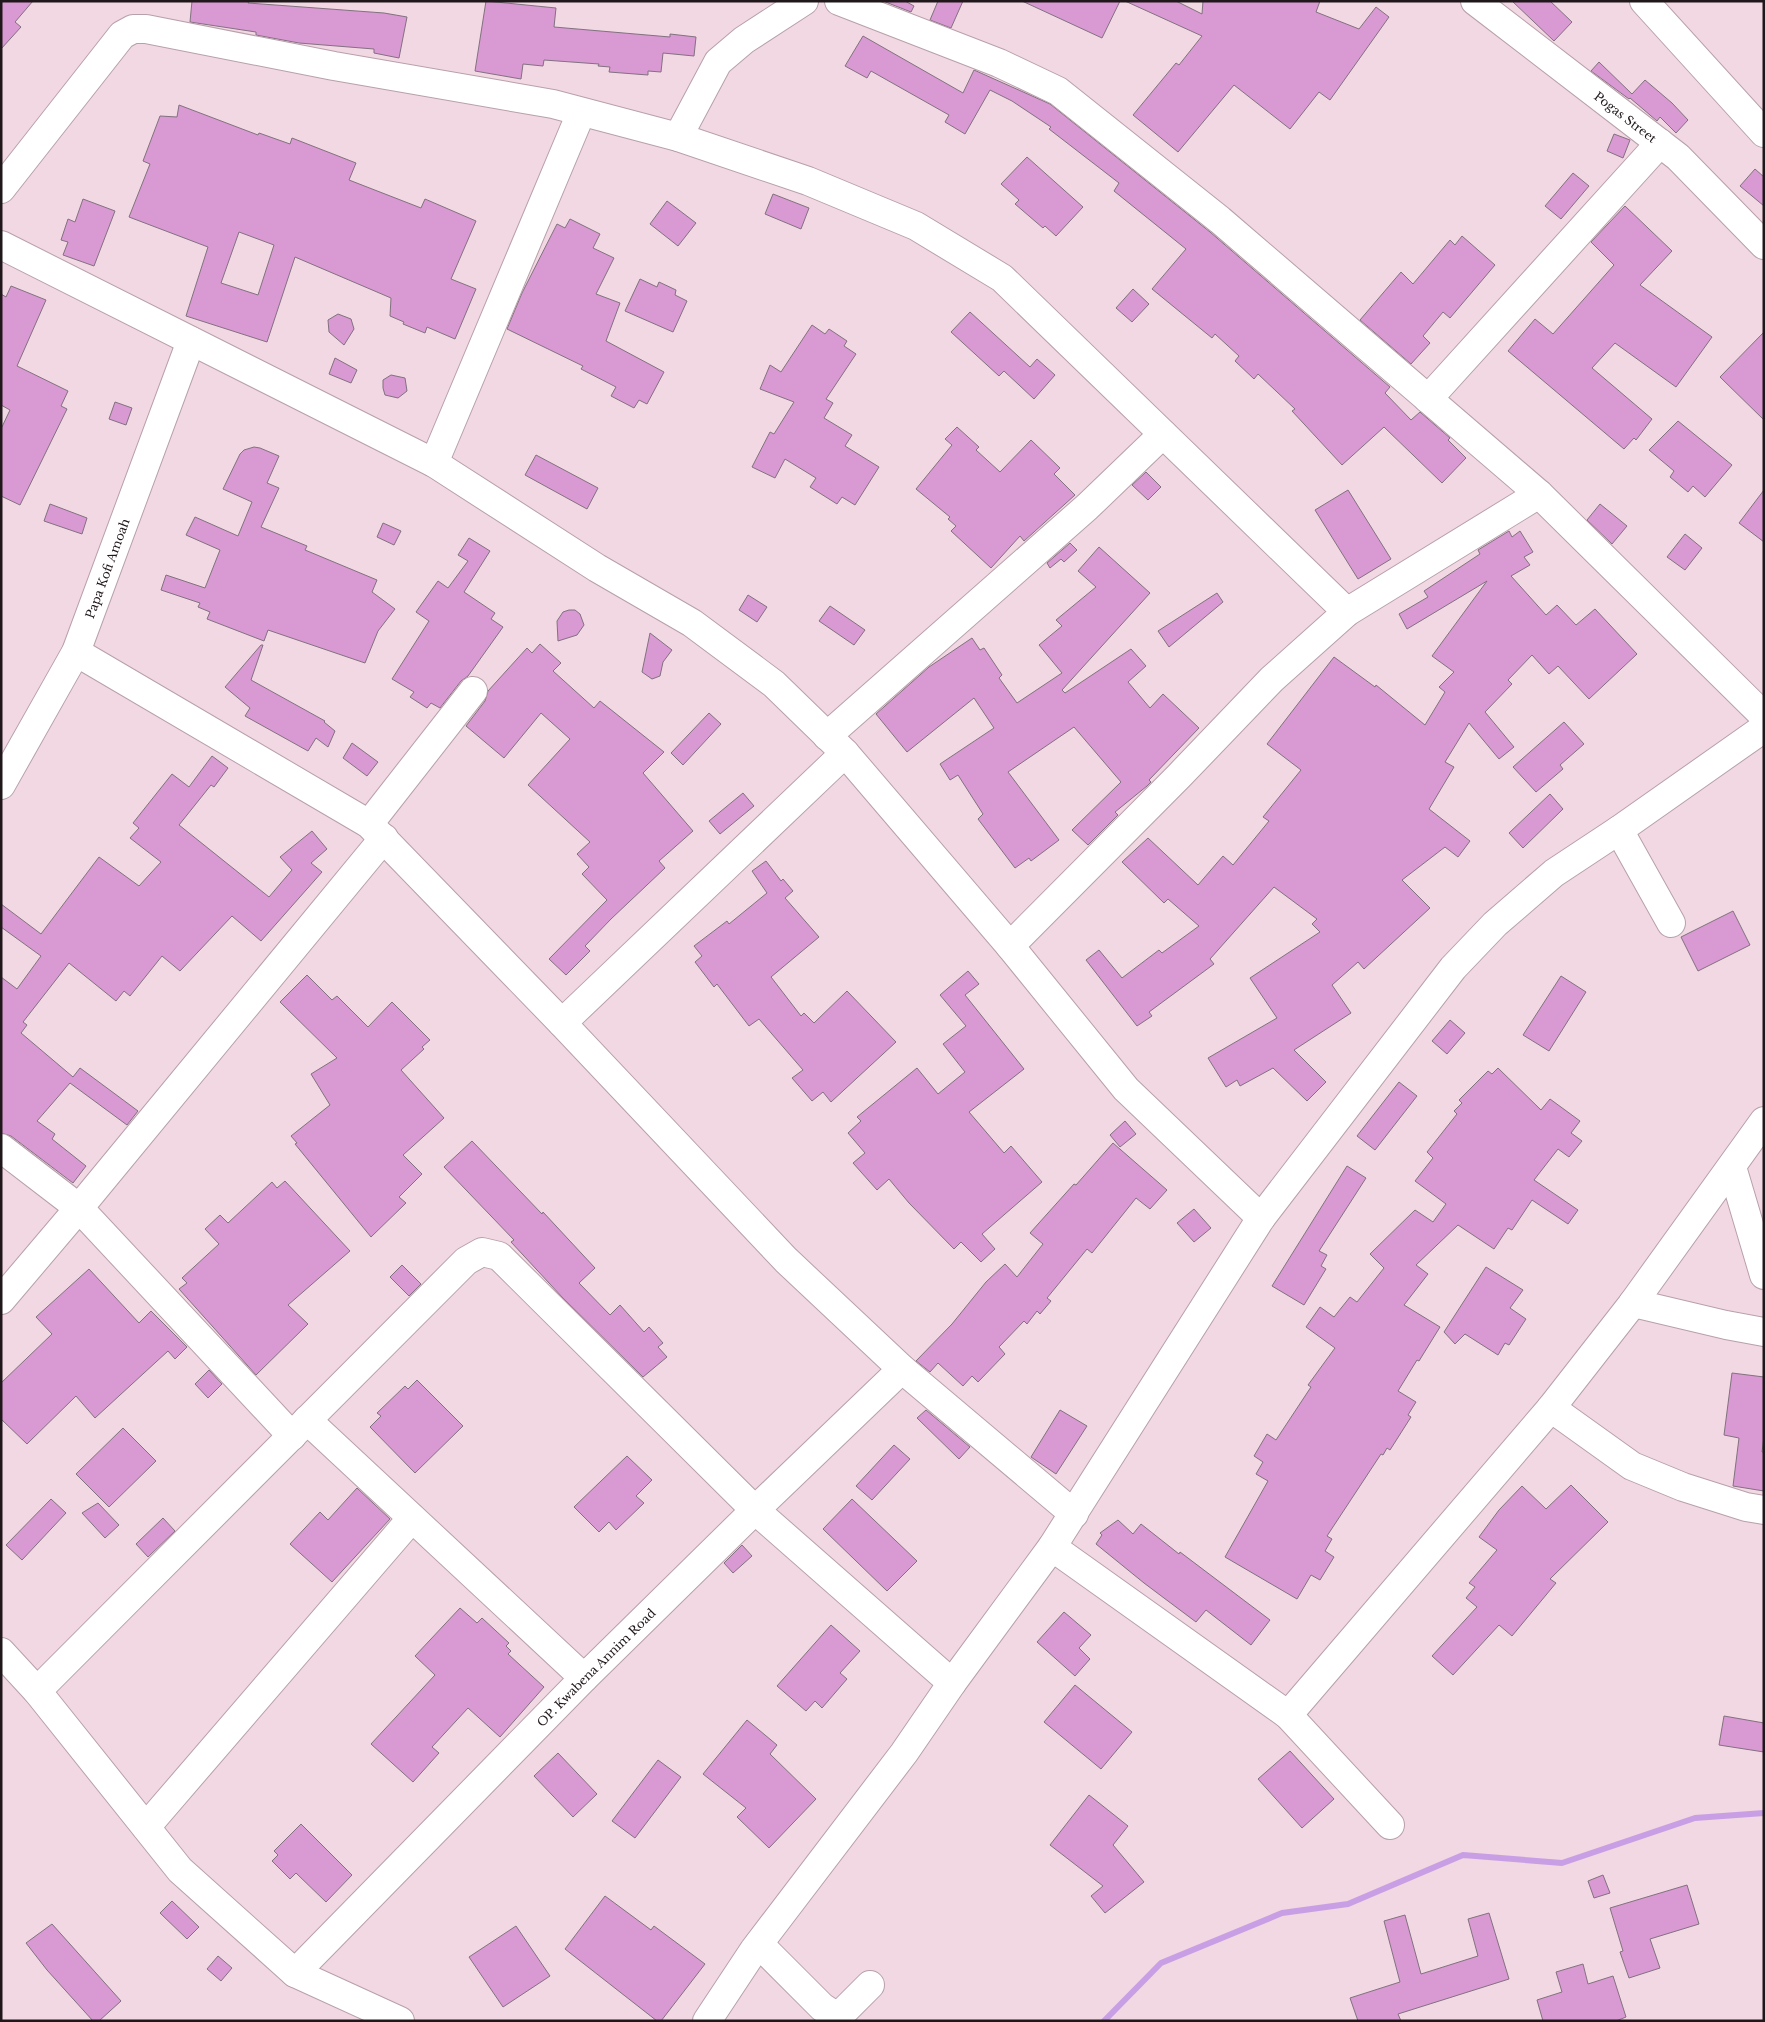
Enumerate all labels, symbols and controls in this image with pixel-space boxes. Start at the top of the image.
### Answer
street label: Pogas Street [1591,88,1660,146]
street label: Papa Kofi Amoah [82,516,132,620]
street label: OP. Kwabena Annim Road [533,1605,658,1729]

